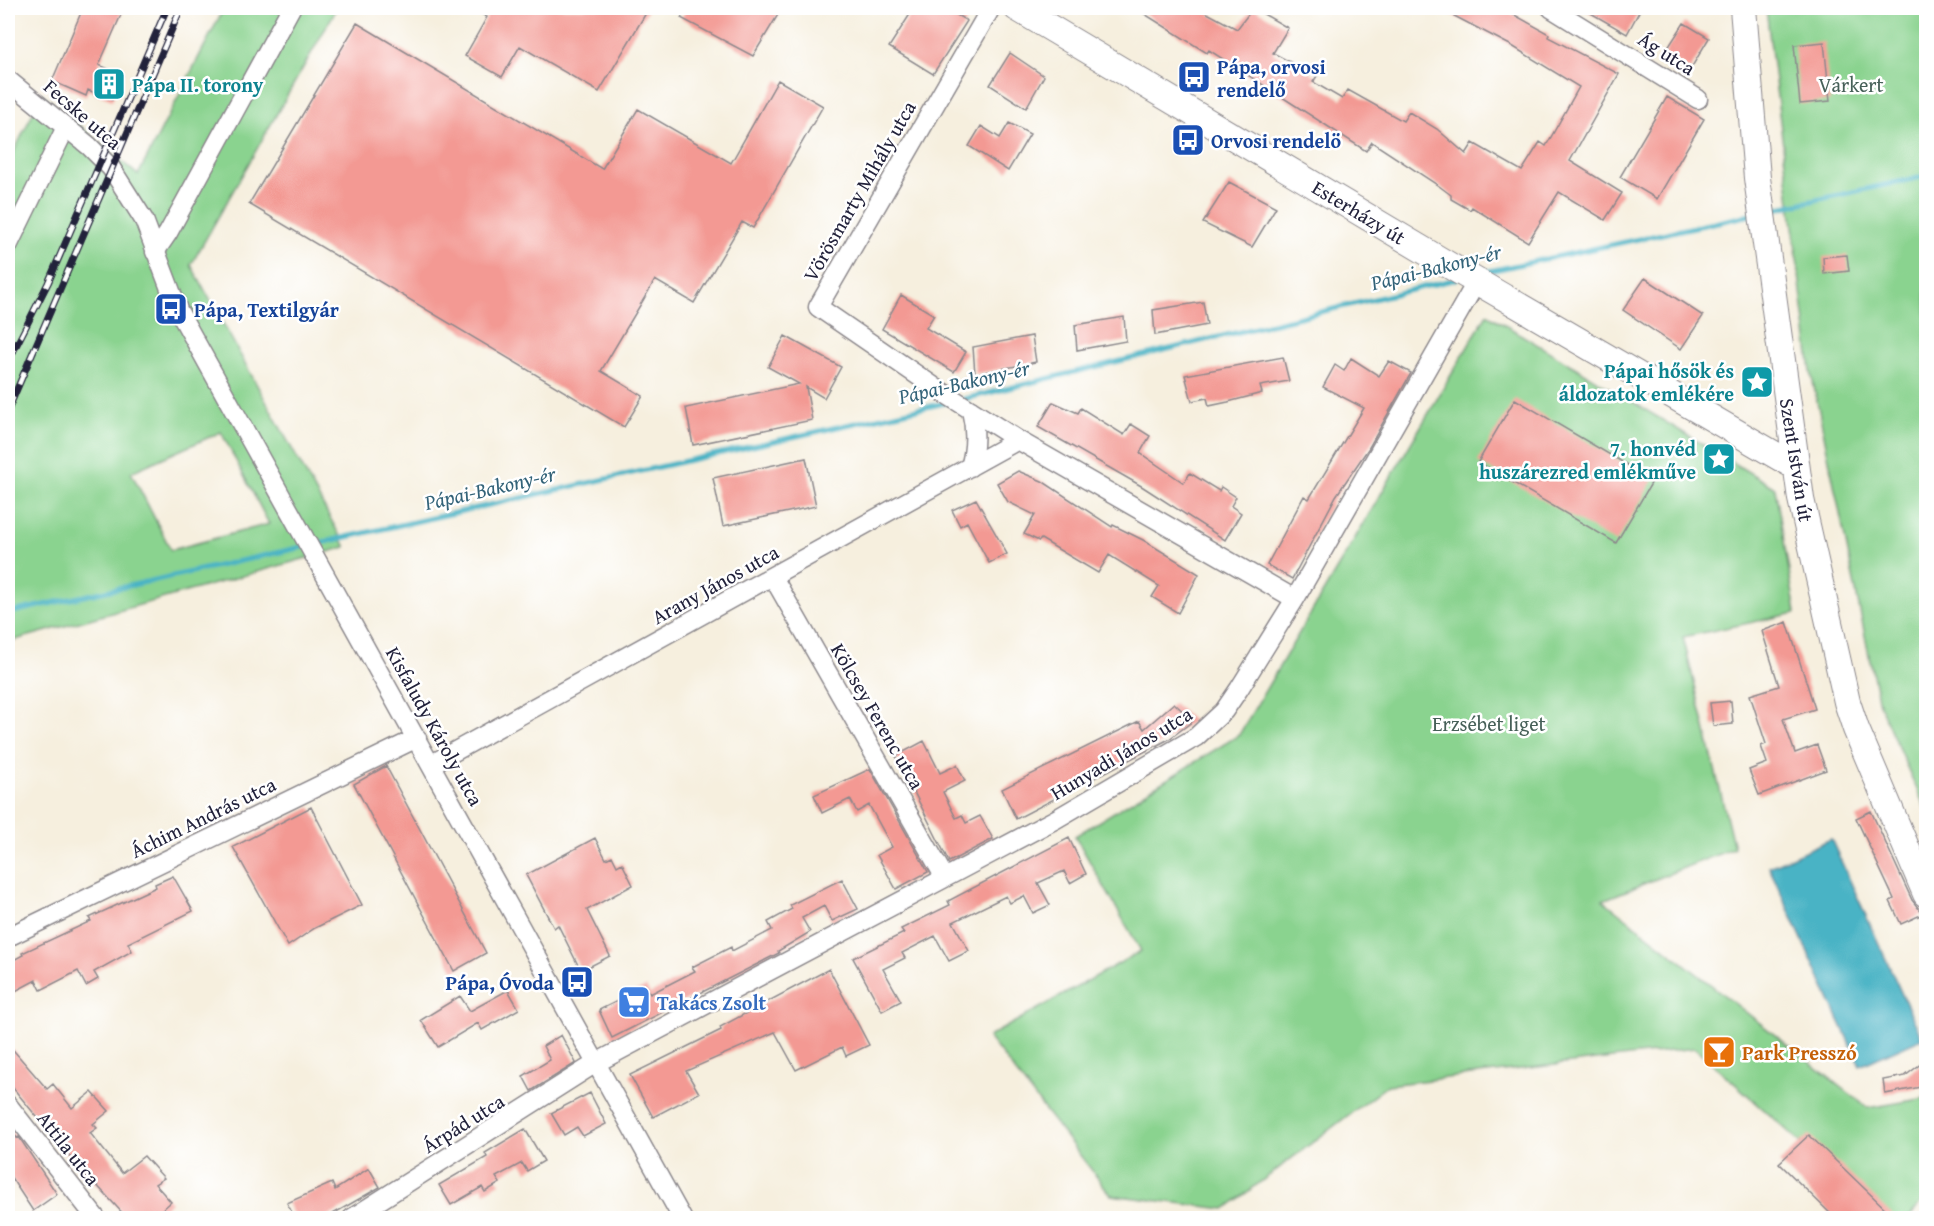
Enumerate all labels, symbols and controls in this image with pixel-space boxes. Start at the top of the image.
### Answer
street label: Ág utca [1633,24,1702,82]
place label: Pápa, orvosi rendelő [1217,52,1326,104]
bus stop icon: Pápa, orvosi rendelő [1176,59,1212,95]
building icon: Pápa II. torony [91,66,127,102]
place label: Pápa II. torony [132,70,264,99]
park label: Várkert [1818,70,1884,99]
street label: Fecske utca [38,72,129,156]
street label: Vörösmarty Mihály utca [795,95,923,287]
bus stop icon: Orvosi rendelö [1170,122,1206,158]
place label: Orvosi rendelö [1211,126,1342,155]
street label: Esterházy út [1307,173,1411,251]
water label: Pápai-Bakony-ér [1366,236,1506,298]
bus stop icon: Pápa, Textilgyár [153,291,189,327]
place label: Pápa, Textilgyár [194,295,339,324]
water label: Pápai-Bakony-ér [894,352,1034,412]
place label: Pápai hősök és áldozatok emlékére [1559,356,1734,408]
place icon: Pápai hősök és áldozatok emlékére [1739,364,1775,400]
street label: Szent István út [1773,396,1821,524]
place label: 7. honvéd huszárezred emlékműve [1479,434,1697,486]
place icon: 7. honvéd huszárezred emlékműve [1701,441,1737,477]
water label: Pápai-Bakony-ér [420,458,560,518]
street label: Arany János utca [646,537,784,631]
street label: Kölcsey Ferenc utca [824,637,932,795]
street label: Kisfaludy Károly utca [379,641,491,811]
street label: Hunyadi János utca [1045,699,1198,807]
park label: Erzsébet liget [1432,709,1546,738]
street label: Áchim András utca [125,769,281,865]
bus stop icon: Pápa, Óvoda [559,964,595,1000]
place label: Pápa, Óvoda [446,968,555,997]
supermarket icon: Takács Zsolt [616,984,652,1020]
place label: Takács Zsolt [657,988,767,1017]
bar icon: Park Presszó [1701,1034,1737,1070]
place label: Park Presszó [1742,1038,1857,1067]
street label: Árpád utca [416,1086,510,1160]
street label: Attila utca [31,1105,108,1192]

